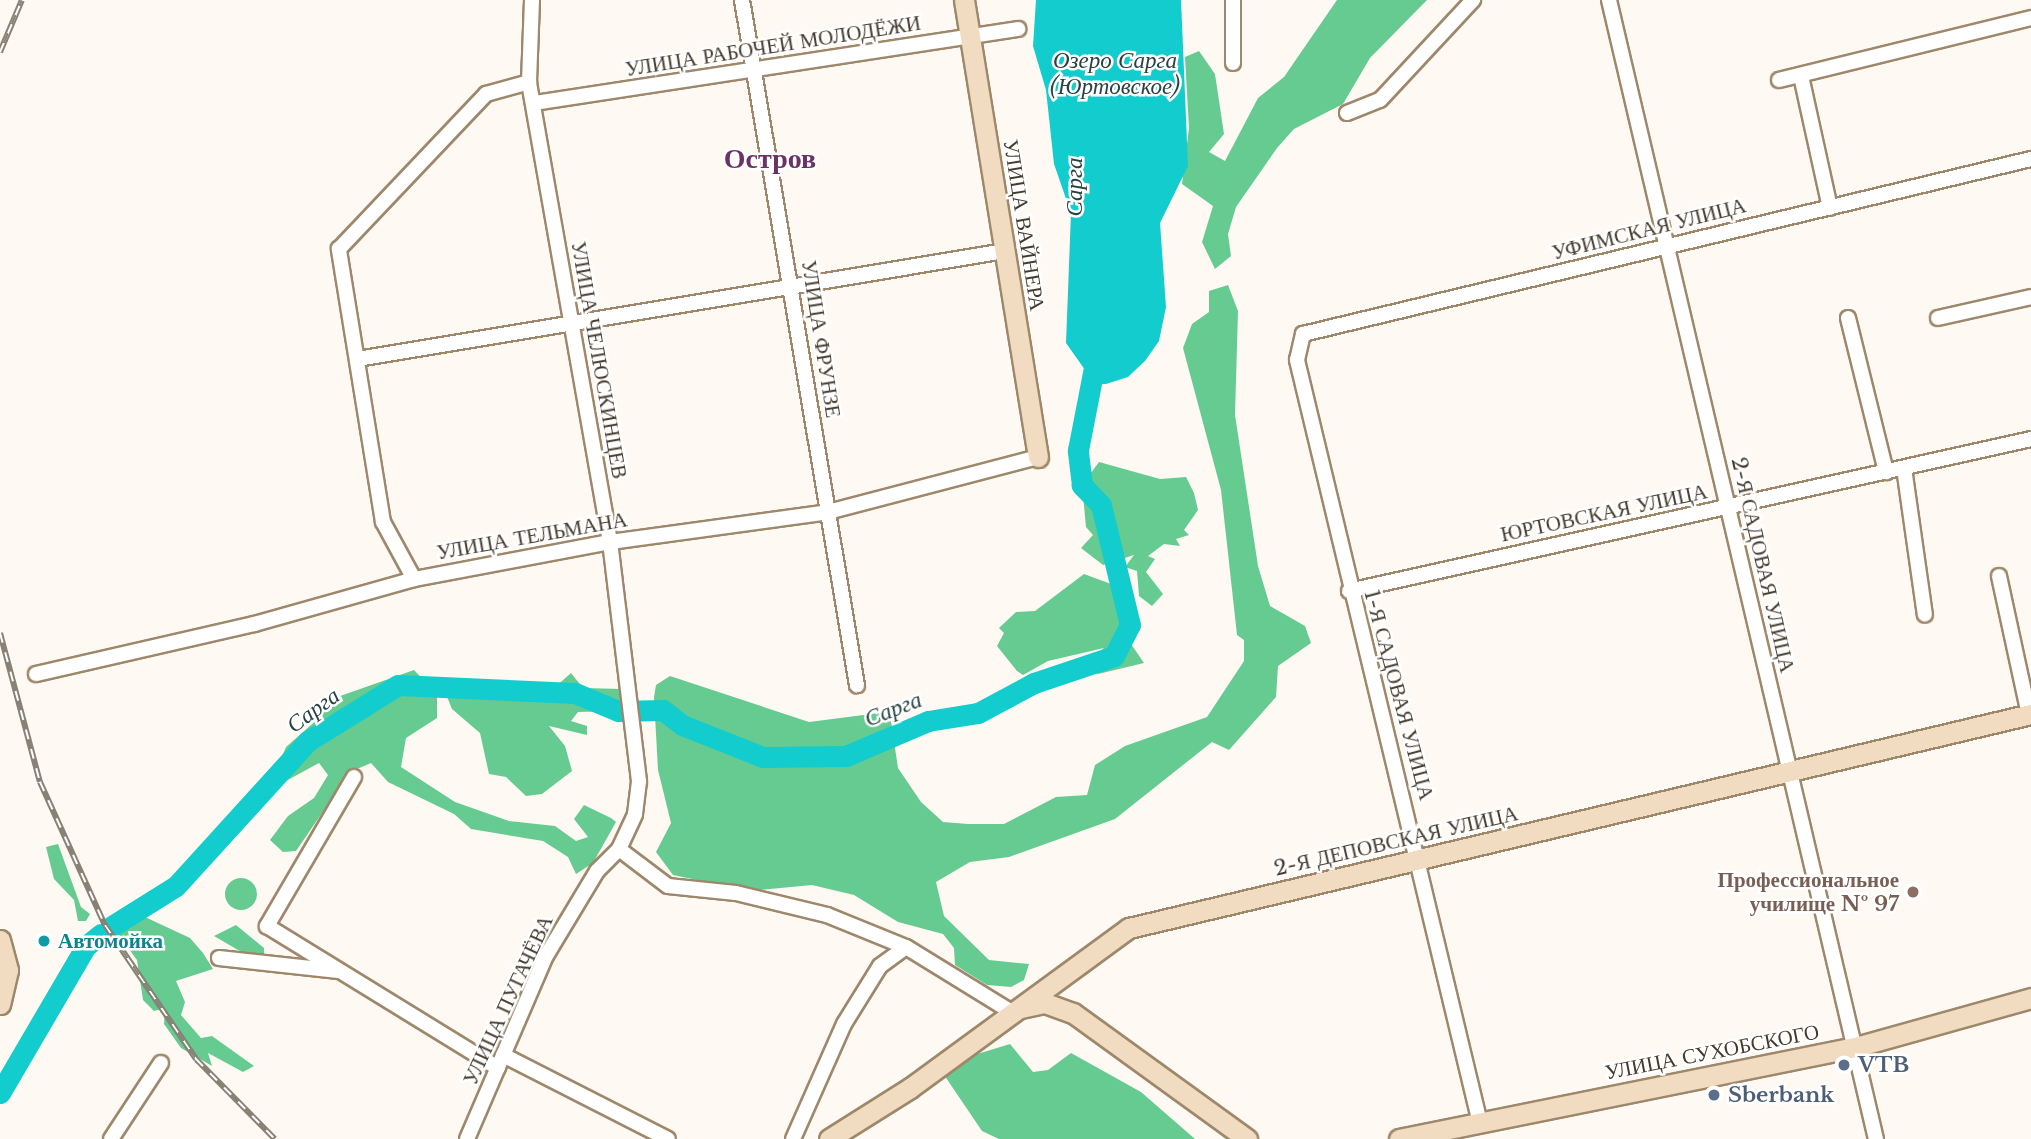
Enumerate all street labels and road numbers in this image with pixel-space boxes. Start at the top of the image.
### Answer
street label: УЛИЦА РАБОЧЕЙ МОЛОДЁЖИ [623,10,923,82]
street label: УЛИЦА ВАЙНЕРА [998,137,1050,313]
street label: УФИМСКАЯ УЛИЦА [1549,193,1749,265]
street label: УЛИЦА ЧЕЛЮСКИНЦЕВ [566,239,632,481]
street label: УЛИЦА ФРУНЗЕ [796,258,846,420]
street label: 2-Я САДОВАЯ УЛИЦА [1726,455,1800,675]
street label: ЮРТОВСКАЯ УЛИЦА [1498,479,1710,547]
street label: УЛИЦА ТЕЛЬМАНА [435,507,629,565]
street label: 1-Я САДОВАЯ УЛИЦА [1359,587,1439,803]
street label: 2-Я ДЕПОВСКАЯ УЛИЦА [1272,801,1520,881]
street label: УЛИЦА ПУГАЧЁВА [458,911,558,1089]
street label: УЛИЦА СУХОБСКОГО [1603,1019,1821,1085]

